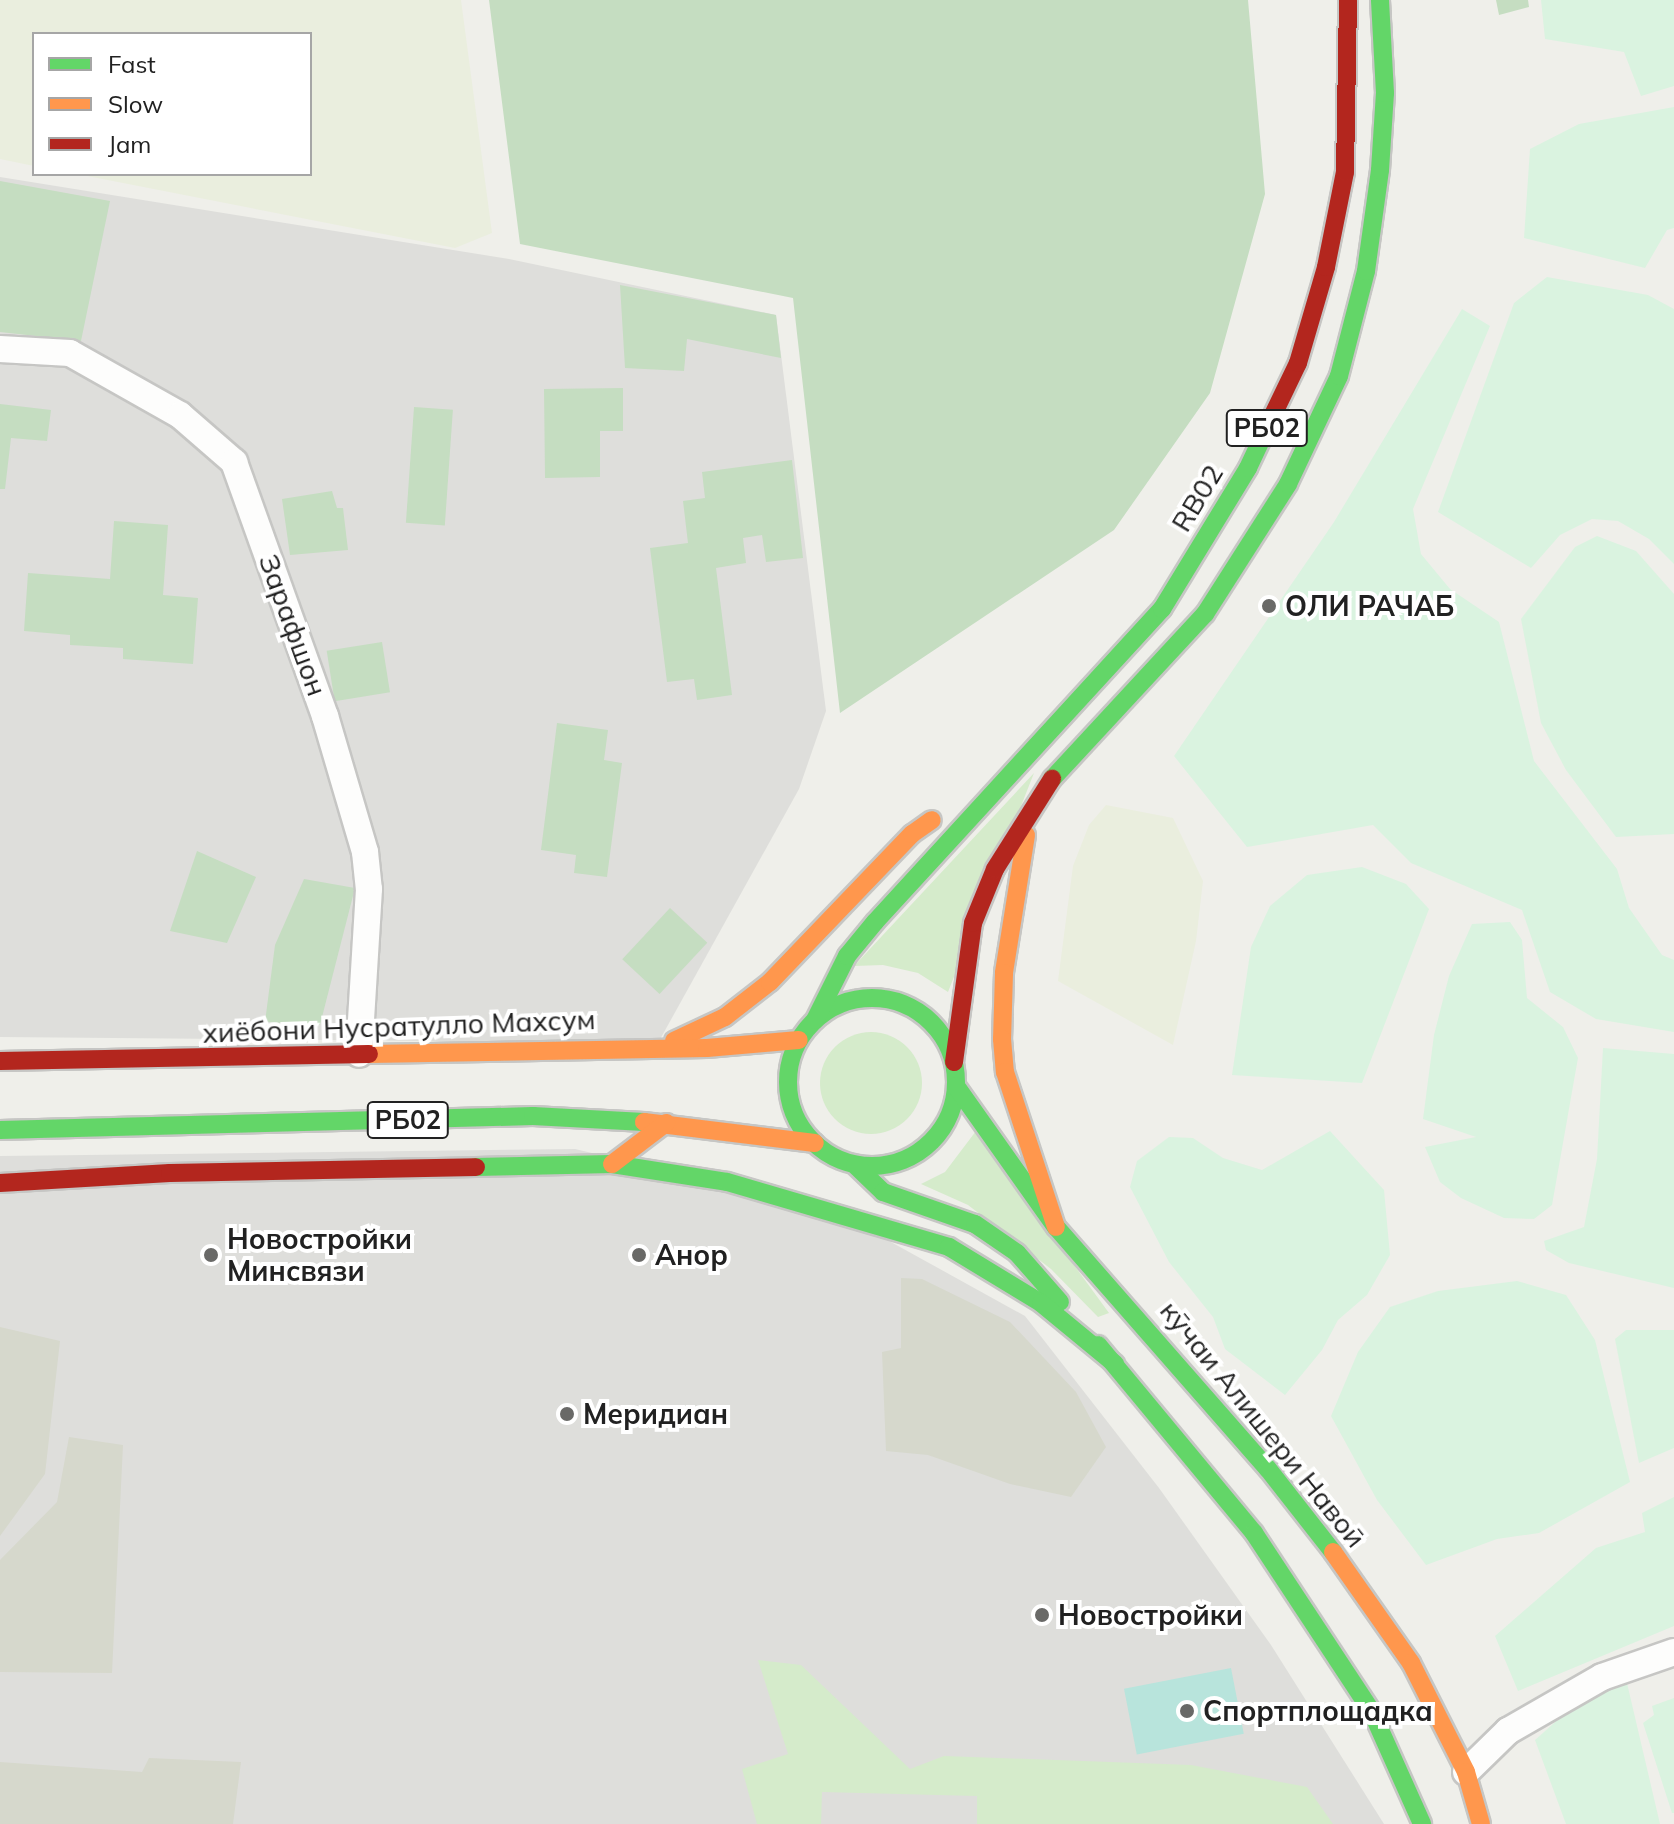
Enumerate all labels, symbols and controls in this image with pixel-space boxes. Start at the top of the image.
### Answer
legend [32,32,312,176]
text: Fast [108,49,156,79]
text: Slow [108,89,163,119]
text: Jam [108,129,151,159]
road number: РБ02 [1225,406,1309,450]
street label: RB02 [1164,458,1230,538]
street label: Зарафшон [252,550,334,700]
place label: ОЛИ РАЧАБ [1285,589,1454,623]
marker: ОЛИ РАЧАБ [1260,597,1278,615]
street label: хиёбони Нусратулло Махсум [202,1002,596,1050]
road number: РБ02 [366,1098,450,1142]
place label: Новостройки Минсвязи [227,1222,412,1288]
place label: Анор [655,1238,728,1272]
marker: Новостройки Минсвязи [202,1246,220,1264]
marker: Анор [630,1246,648,1264]
street label: кӯчаи Алишери Навоӣ [1153,1294,1373,1554]
place label: Меридиан [583,1397,728,1431]
marker: Меридиан [558,1405,576,1423]
place label: Новостройки [1058,1598,1243,1632]
marker: Новостройки [1033,1606,1051,1624]
place label: Спортплощадка [1203,1694,1433,1728]
marker: Спортплощадка [1178,1702,1196,1720]

